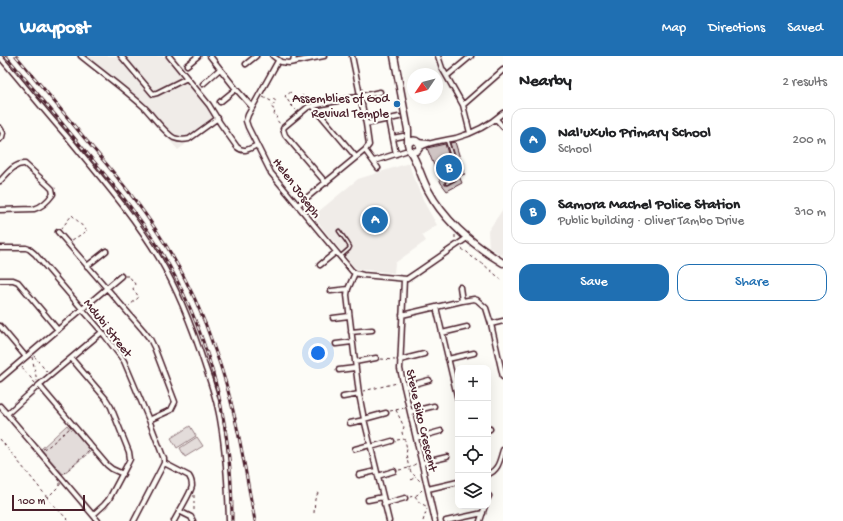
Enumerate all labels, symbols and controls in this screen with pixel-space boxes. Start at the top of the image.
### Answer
text: Waypost [20,17,90,40]
text: Map [662,20,686,37]
text: Directions [708,20,765,37]
text: Saved [787,20,823,37]
north arrow [407,68,443,104]
text: Nearby [519,72,572,92]
text: 2 results [782,75,827,90]
place label: Assemblies of God Revival Temple [292,92,390,122]
marker: Assemblies of God Revival Temple [392,99,402,109]
text: Nal'uxulo Primary School [558,124,711,142]
text: A [529,133,537,148]
text: 200 m [793,133,826,148]
text: School [558,142,592,157]
pin: B [436,153,462,183]
street label: Helen Joseph [269,155,324,222]
text: Samora Machel Police Station [558,196,740,214]
pin: A [362,205,388,235]
text: B [530,205,536,220]
text: 310 m [794,205,826,220]
text: Public building · Oliver Tambo Drive [558,214,744,229]
button: Save [519,264,669,301]
button: Share [677,264,827,301]
street label: Mdubi Street [80,296,136,362]
your location [308,343,328,363]
map controls [455,365,491,509]
button: + [455,365,491,401]
street label: Steve Biko Crescent [402,368,440,475]
button: − [455,401,491,437]
button: locate [455,437,491,473]
button: layers [455,473,491,509]
scale bar [12,493,85,512]
text: 100 m [18,496,45,508]

